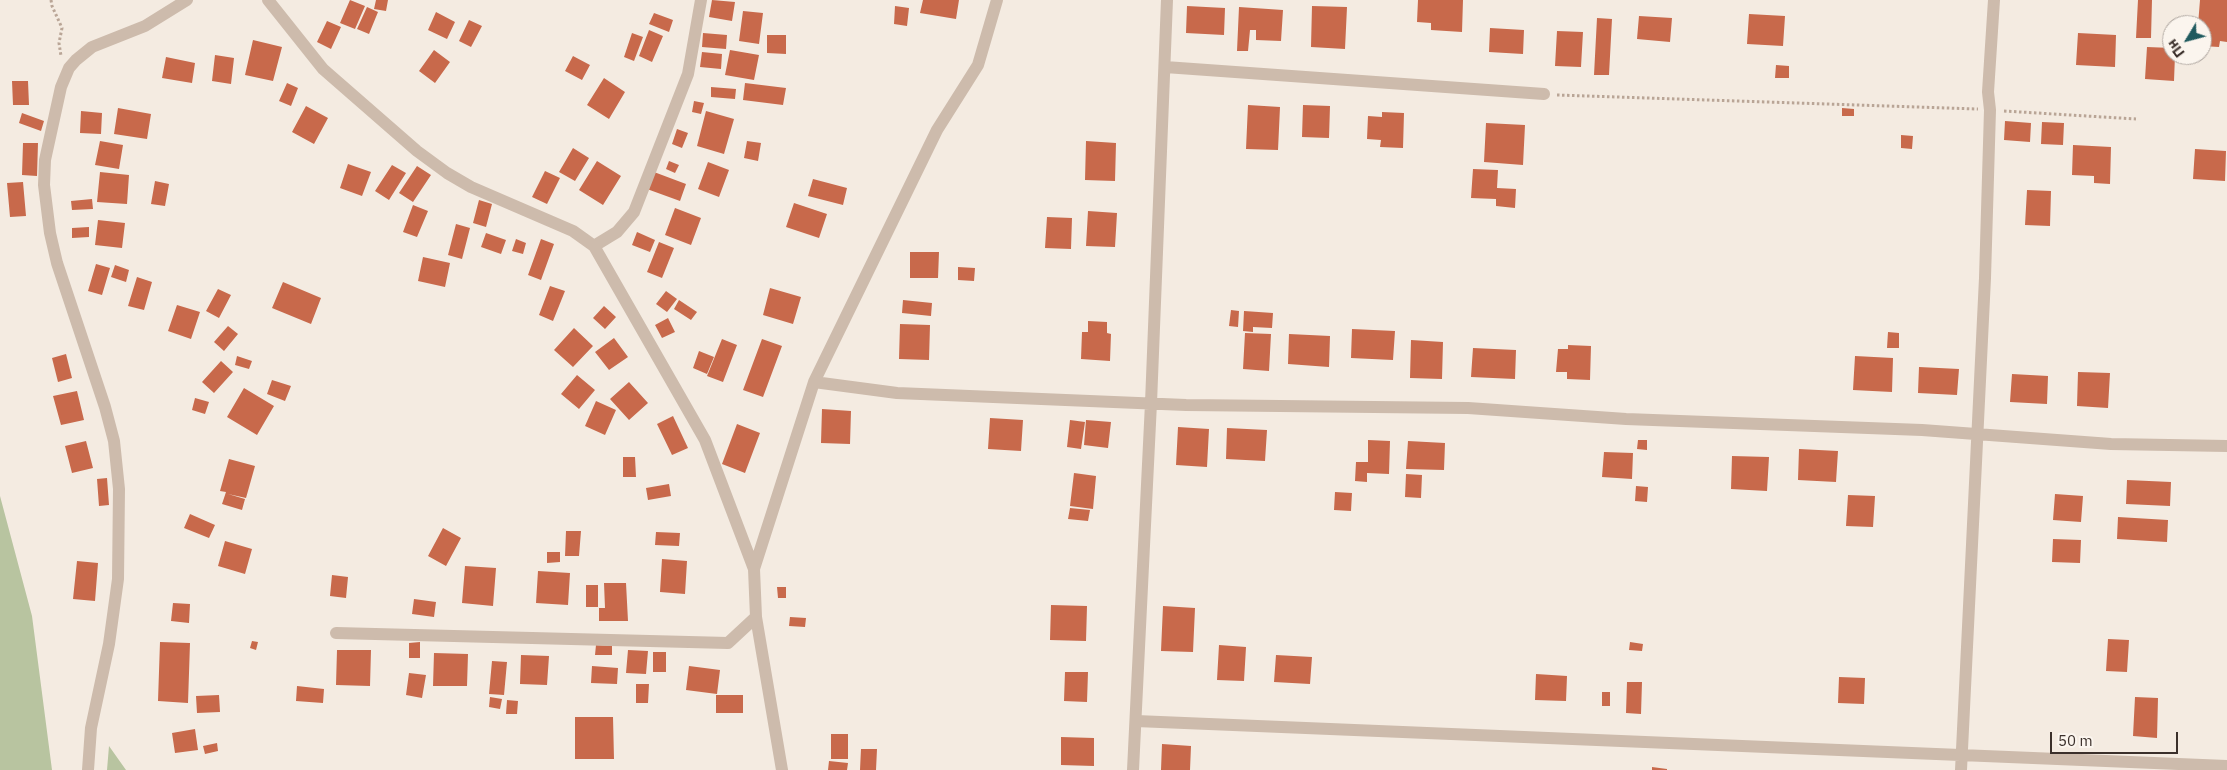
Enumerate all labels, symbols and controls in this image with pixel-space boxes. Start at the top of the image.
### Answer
north arrow [2162,15,2212,65]
text: Пн [2163,36,2189,61]
scale bar [2052,722,2180,754]
text: 50 m [2058,731,2093,750]

